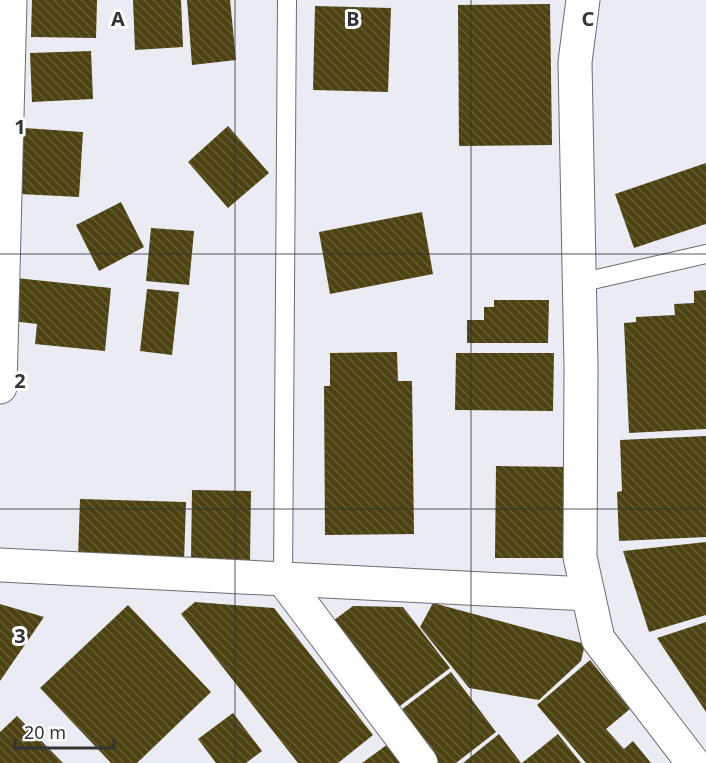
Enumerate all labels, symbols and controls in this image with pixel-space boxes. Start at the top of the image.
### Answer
text: A [111,5,125,32]
text: B [346,5,360,32]
text: C [582,5,595,32]
text: 1 [14,113,26,140]
text: 2 [14,367,26,394]
text: 3 [14,622,26,649]
scale bar [15,712,114,750]
text: 20 m [24,720,66,744]

